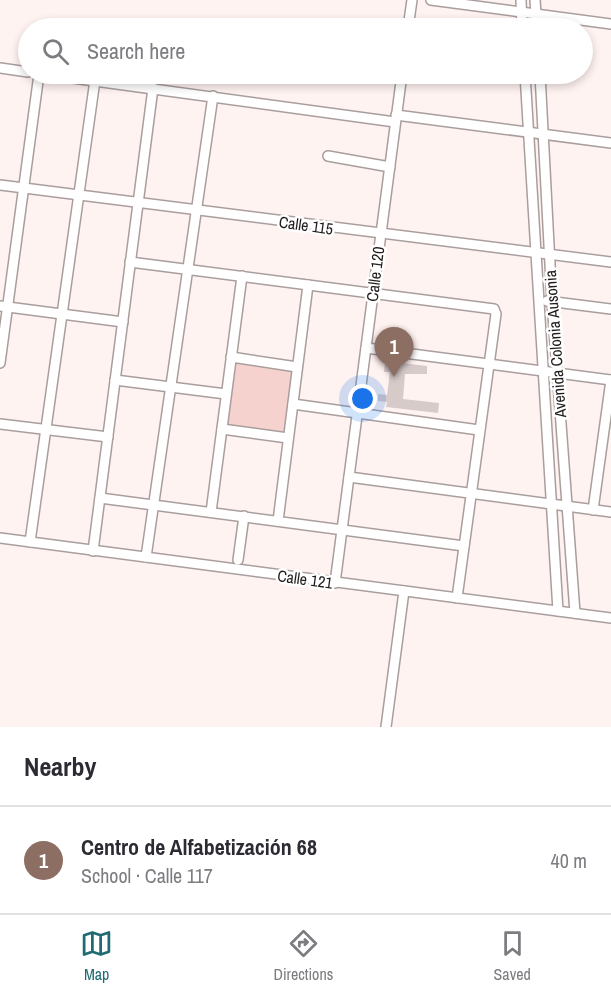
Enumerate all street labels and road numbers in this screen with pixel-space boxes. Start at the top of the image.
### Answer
street label: Calle 115 [277,210,335,240]
street label: Calle 120 [361,245,389,303]
street label: Avenida Colonia Ausonia [539,269,571,420]
street label: Calle 121 [276,564,335,594]

